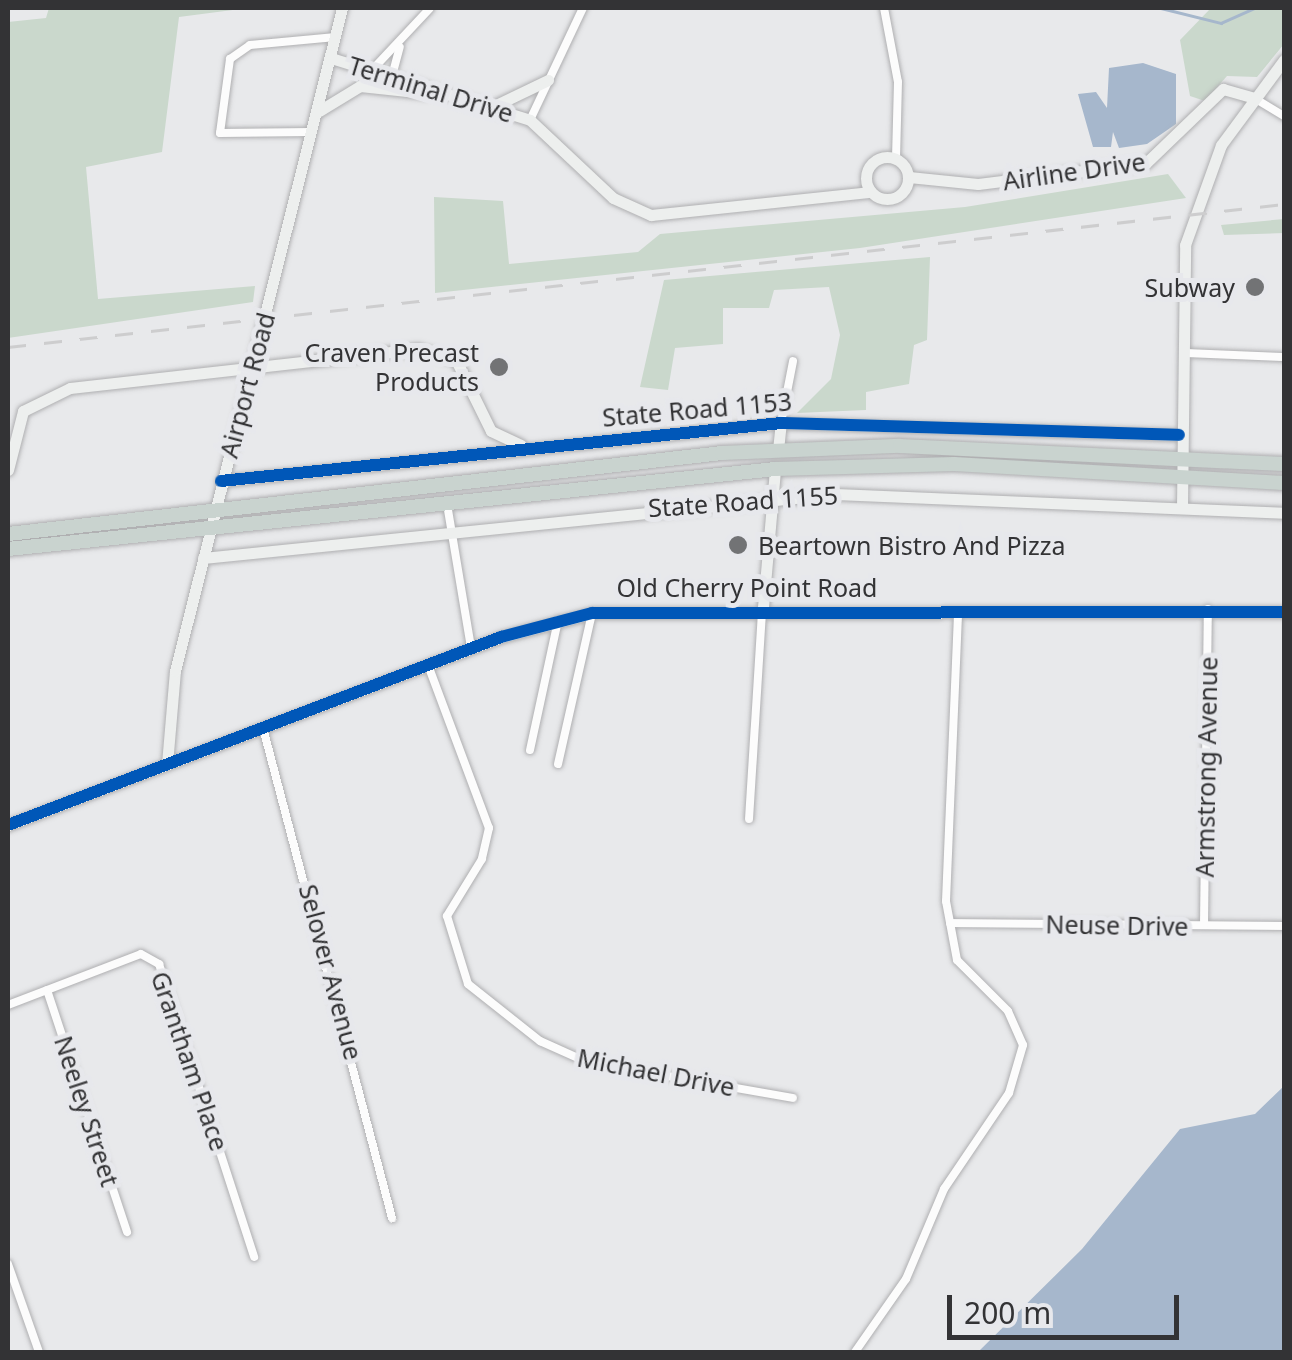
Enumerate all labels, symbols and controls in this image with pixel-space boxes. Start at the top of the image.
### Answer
street label: Terminal Drive [345,50,517,128]
street label: Airline Drive [1001,146,1147,196]
place label: Subway [1145,272,1235,302]
marker: Subway [1244,276,1266,298]
street label: Airport Road [213,309,281,461]
place label: Craven Precast Products [305,338,479,397]
marker: Craven Precast Products [488,356,510,378]
street label: State Road 1153 [601,386,793,432]
street label: State Road 1155 [647,479,839,523]
place label: Beartown Bistro And Pizza [758,530,1065,560]
marker: Beartown Bistro And Pizza [727,534,749,556]
street label: Old Cherry Point Road [617,572,877,602]
street label: Armstrong Avenue [1189,656,1223,878]
street label: Selover Avenue [293,881,369,1063]
street label: Neuse Drive [1045,909,1189,941]
street label: Grantham Place [145,967,235,1155]
street label: Neeley Street [49,1032,125,1190]
street label: Michael Drive [575,1042,737,1102]
scale bar [952,1275,1184,1337]
text: 200 m [964,1292,1051,1333]

